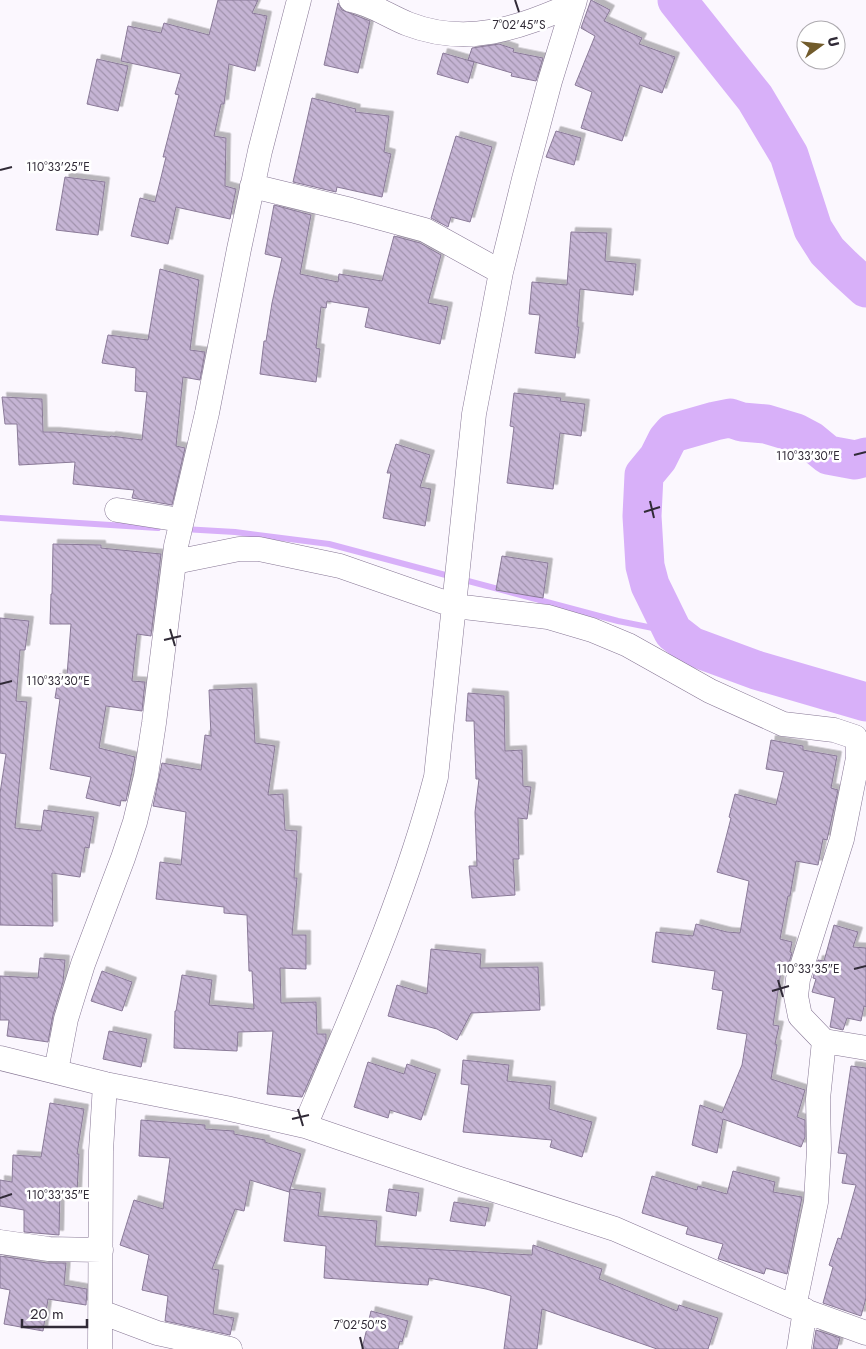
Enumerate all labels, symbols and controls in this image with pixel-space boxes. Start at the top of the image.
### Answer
text: 7°02'45"S [492,16,546,34]
north arrow [796,20,846,70]
text: U [823,34,844,49]
text: 110°33'25"E [26,158,90,176]
text: 110°33'30"E [776,447,840,465]
text: 110°33'30"E [26,672,90,690]
text: 110°33'35"E [776,960,840,978]
text: 110°33'35"E [26,1186,90,1204]
scale bar [22,1296,88,1328]
text: 20 m [30,1303,64,1325]
text: 7°02'50"S [333,1316,387,1334]

